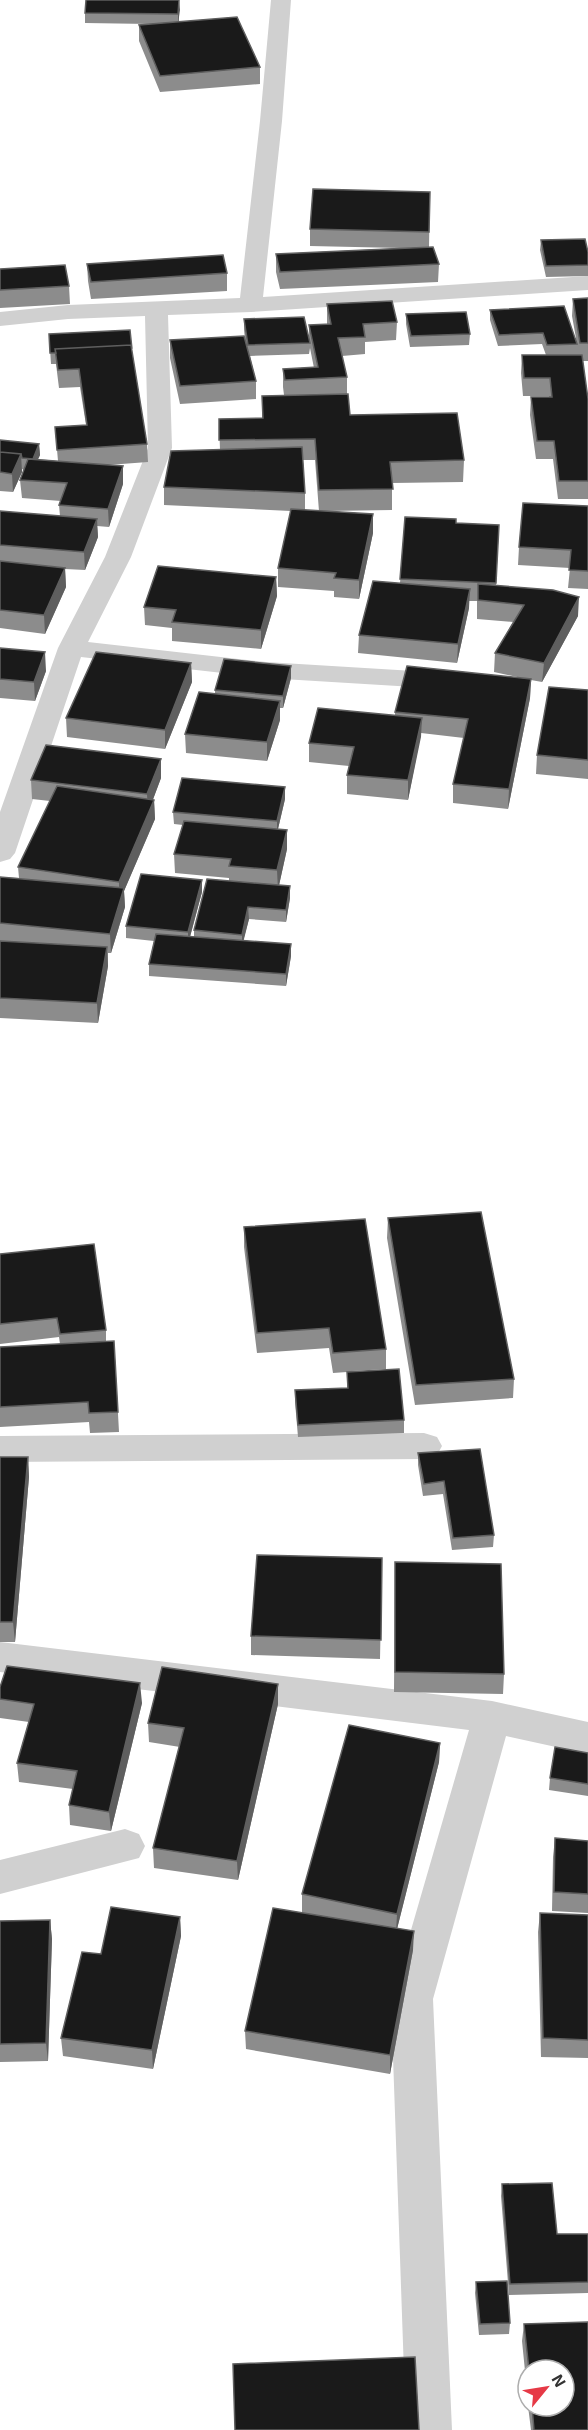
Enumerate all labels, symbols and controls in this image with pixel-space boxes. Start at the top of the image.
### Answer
north arrow [516,2358,576,2418]
text: N [548,2370,571,2390]

